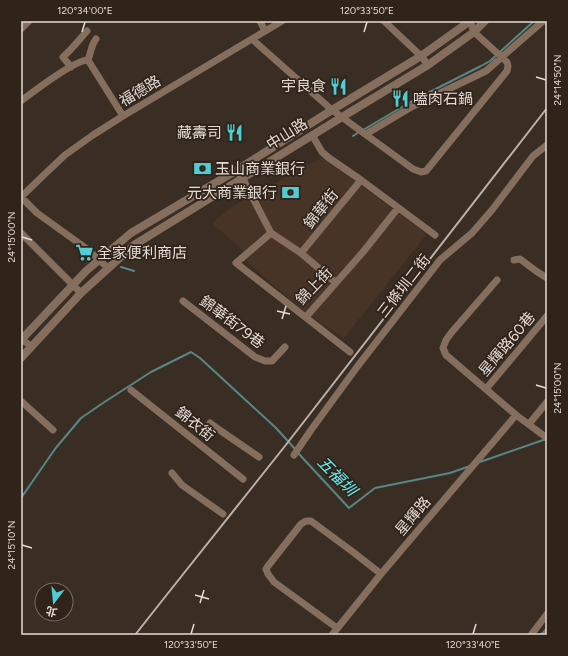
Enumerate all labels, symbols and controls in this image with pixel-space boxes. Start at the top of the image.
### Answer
text: 120°34'00"E [57,4,113,17]
text: 120°33'50"E [340,4,394,17]
text: 24°14'50"N [551,55,564,105]
street label: 福德路 [116,72,164,110]
restaurant icon: 宇良食 [329,76,349,96]
place label: 宇良食 [281,77,326,95]
restaurant icon: 嗑肉石鍋 [390,89,410,109]
place label: 嗑肉石鍋 [413,90,473,108]
street label: 中山路 [263,114,311,154]
restaurant icon: 藏壽司 [225,123,245,143]
place label: 藏壽司 [177,124,222,142]
bank icon: 玉山商業銀行 [192,159,212,179]
place label: 玉山商業銀行 [215,160,305,178]
bank icon: 元大商業銀行 [280,183,300,203]
place label: 元大商業銀行 [187,184,277,202]
street label: 錦華街 [300,186,342,232]
text: 24°15'00"N [5,211,18,263]
supermarket icon: 全家便利商店 [74,243,94,263]
place label: 全家便利商店 [97,244,187,262]
street label: 三條圳二街 [374,251,434,321]
street label: 錦上街 [292,264,336,308]
street label: 錦華街79巷 [196,292,268,352]
street label: 星輝路60巷 [475,308,539,380]
text: 24°15'00"N [551,362,564,414]
street label: 錦衣街 [172,403,218,445]
water label: 五福圳 [313,452,362,501]
street label: 星輝路 [392,493,434,539]
text: 24°15'10"N [5,521,18,569]
north arrow [34,582,74,622]
text: 北 [44,603,58,619]
text: 120°33'50"E [164,638,218,651]
text: 120°33'40"E [446,638,500,651]

